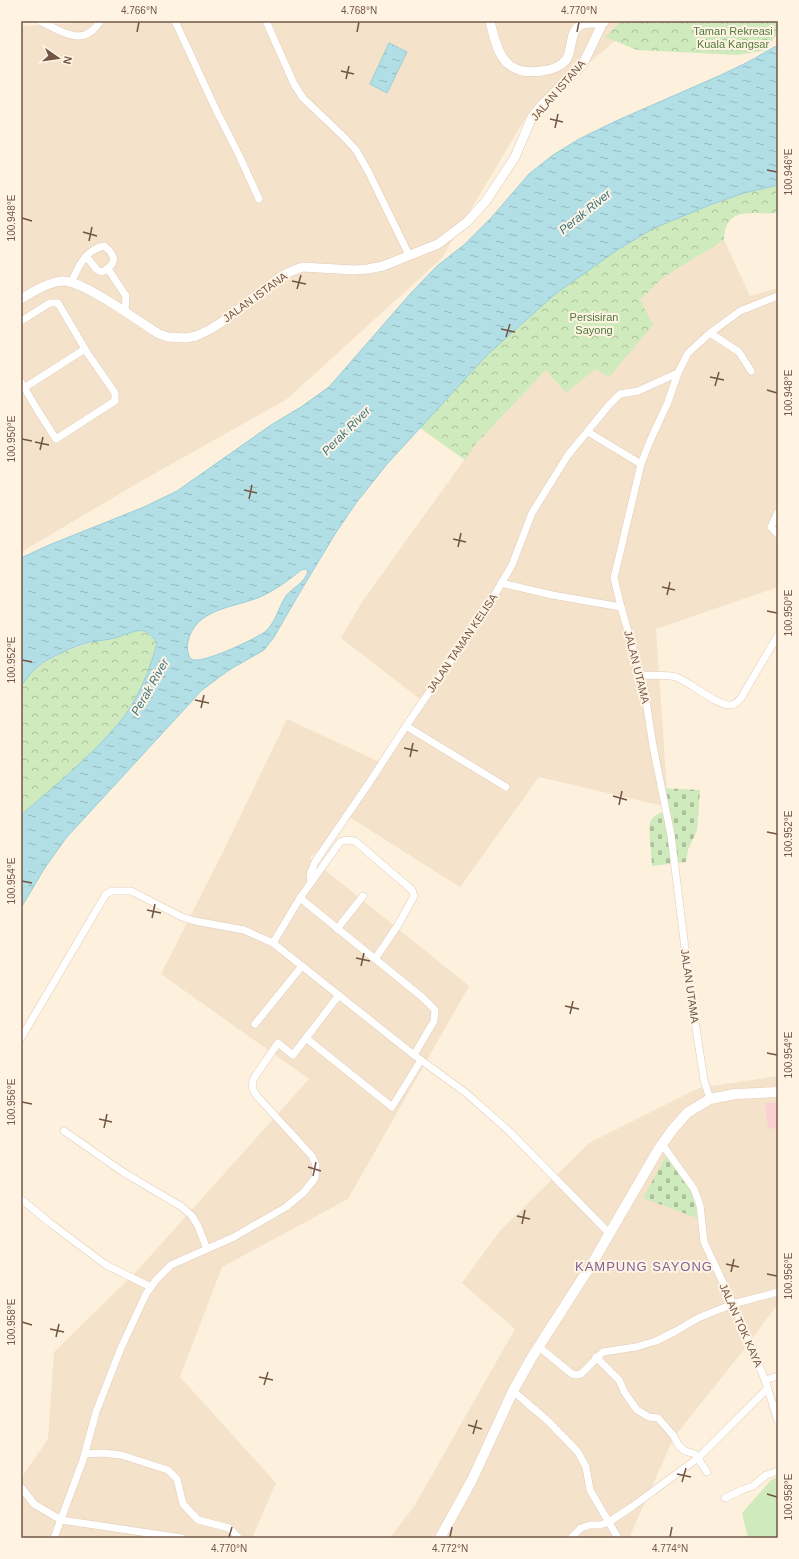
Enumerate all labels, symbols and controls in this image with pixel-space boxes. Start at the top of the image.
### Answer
text: 4.766°N [121,5,157,16]
text: 4.768°N [341,5,377,16]
text: 4.770°N [561,5,597,16]
park label: Taman Rekreasi Kuala Kangsar [693,25,773,50]
north arrow [38,38,78,78]
text: N [61,55,74,66]
street label: JALAN ISTANA [528,57,588,123]
text: 100.946°E [783,148,794,195]
water label: Perak River [556,186,615,237]
text: 100.948°E [6,194,17,241]
street label: JALAN ISTANA [221,269,290,324]
park label: Persisiran Sayong [570,311,618,336]
text: 100.948°E [783,369,794,416]
water label: Perak River [319,403,374,458]
text: 100.950°E [6,415,17,462]
text: 100.950°E [783,589,794,636]
street label: JALAN TAMAN KELISA [424,591,500,695]
street label: JALAN UTAMA [622,629,652,705]
text: 100.952°E [6,636,17,683]
water label: Perak River [128,655,172,718]
text: 100.952°E [783,810,794,857]
text: 100.954°E [6,857,17,904]
street label: JALAN UTAMA [679,948,701,1025]
text: 100.954°E [783,1031,794,1078]
text: 100.956°E [6,1078,17,1125]
text: 100.956°E [783,1252,794,1299]
district label: KAMPUNG SAYONG [575,1259,713,1274]
street label: JALAN TOK KAYA [717,1281,765,1369]
text: 100.958°E [6,1298,17,1345]
text: 100.958°E [783,1473,794,1520]
text: 4.770°N [211,1543,247,1554]
text: 4.772°N [432,1543,468,1554]
text: 4.774°N [652,1543,688,1554]

